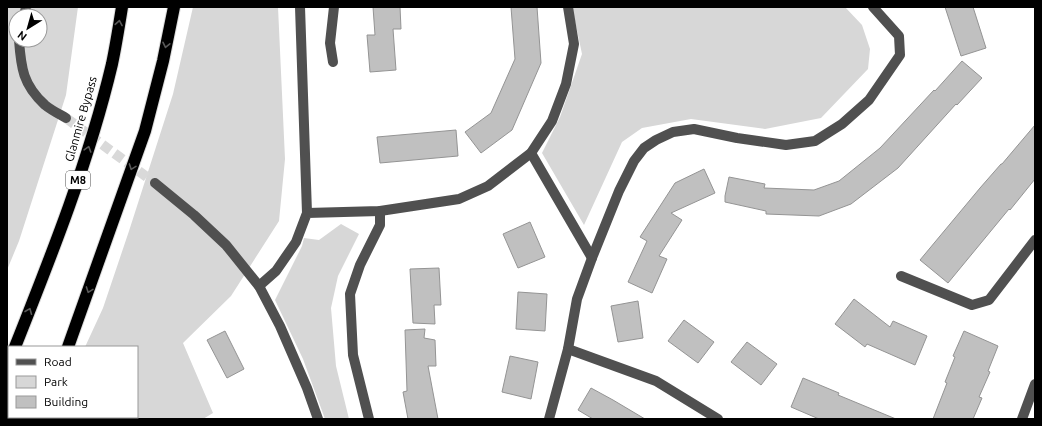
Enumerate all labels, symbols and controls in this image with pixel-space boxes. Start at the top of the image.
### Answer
north arrow [8,8,48,48]
one-way arrow [114,20,123,26]
text: N [15,29,29,43]
one-way arrow [163,42,171,48]
street label: Glanmire Bypass [62,75,99,163]
one-way arrow [83,146,92,153]
one-way arrow [129,164,137,171]
road number: M8 [66,171,90,189]
one-way arrow [85,286,93,293]
one-way arrow [24,307,32,315]
legend [8,346,138,418]
text: Road [44,355,72,368]
text: Park [44,375,68,388]
text: Building [44,395,88,408]

